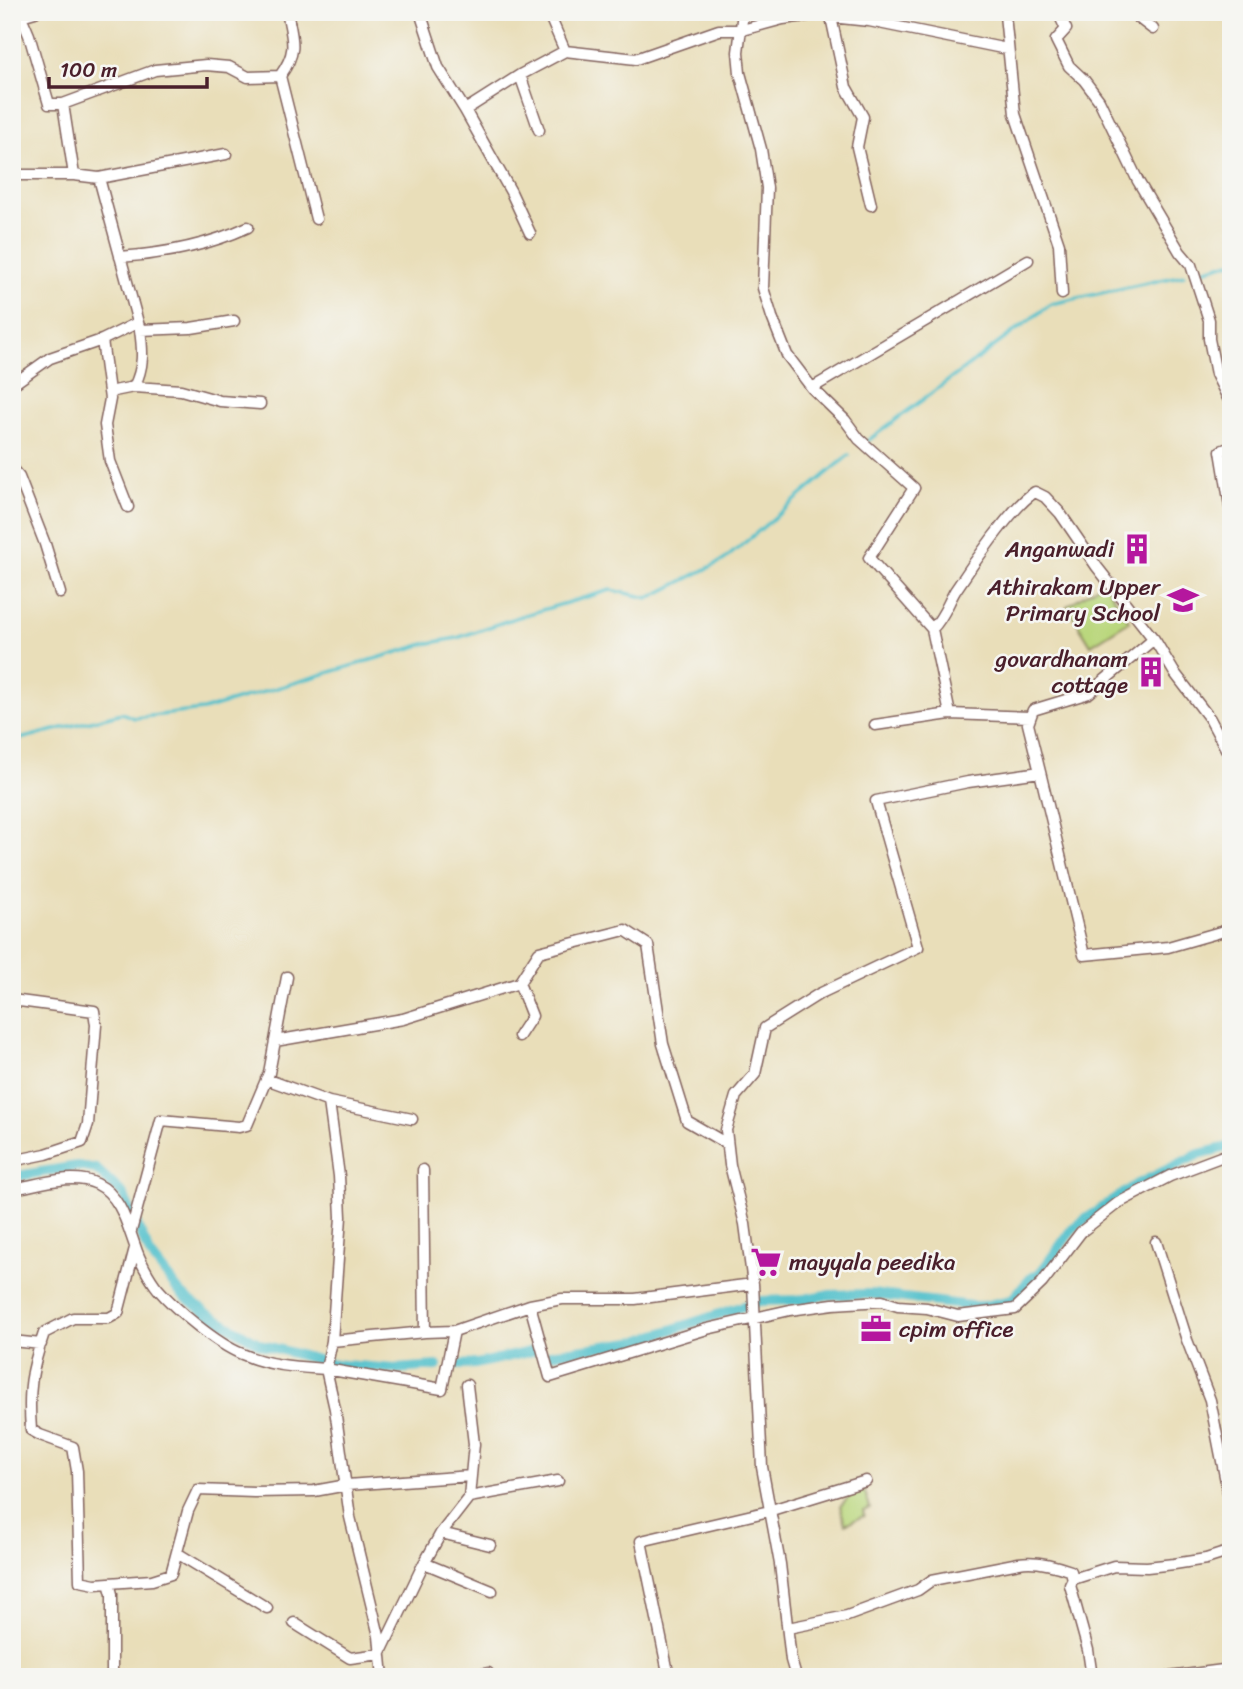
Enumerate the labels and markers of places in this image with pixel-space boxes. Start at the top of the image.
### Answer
place label: Anganwadi [1004,529,1115,570]
building icon: Anganwadi [1120,532,1154,566]
place label: Athirakam Upper Primary School [986,567,1162,634]
school or university icon: Athirakam Upper Primary School [1166,583,1200,617]
place label: govardhanam cottage [994,639,1128,706]
building icon: govardhanam cottage [1134,655,1168,689]
place label: mayyala peedika [789,1242,956,1283]
supermarket icon: mayyala peedika [749,1245,783,1279]
place label: cpim office [899,1309,1014,1350]
office icon: cpim office [859,1312,893,1346]

